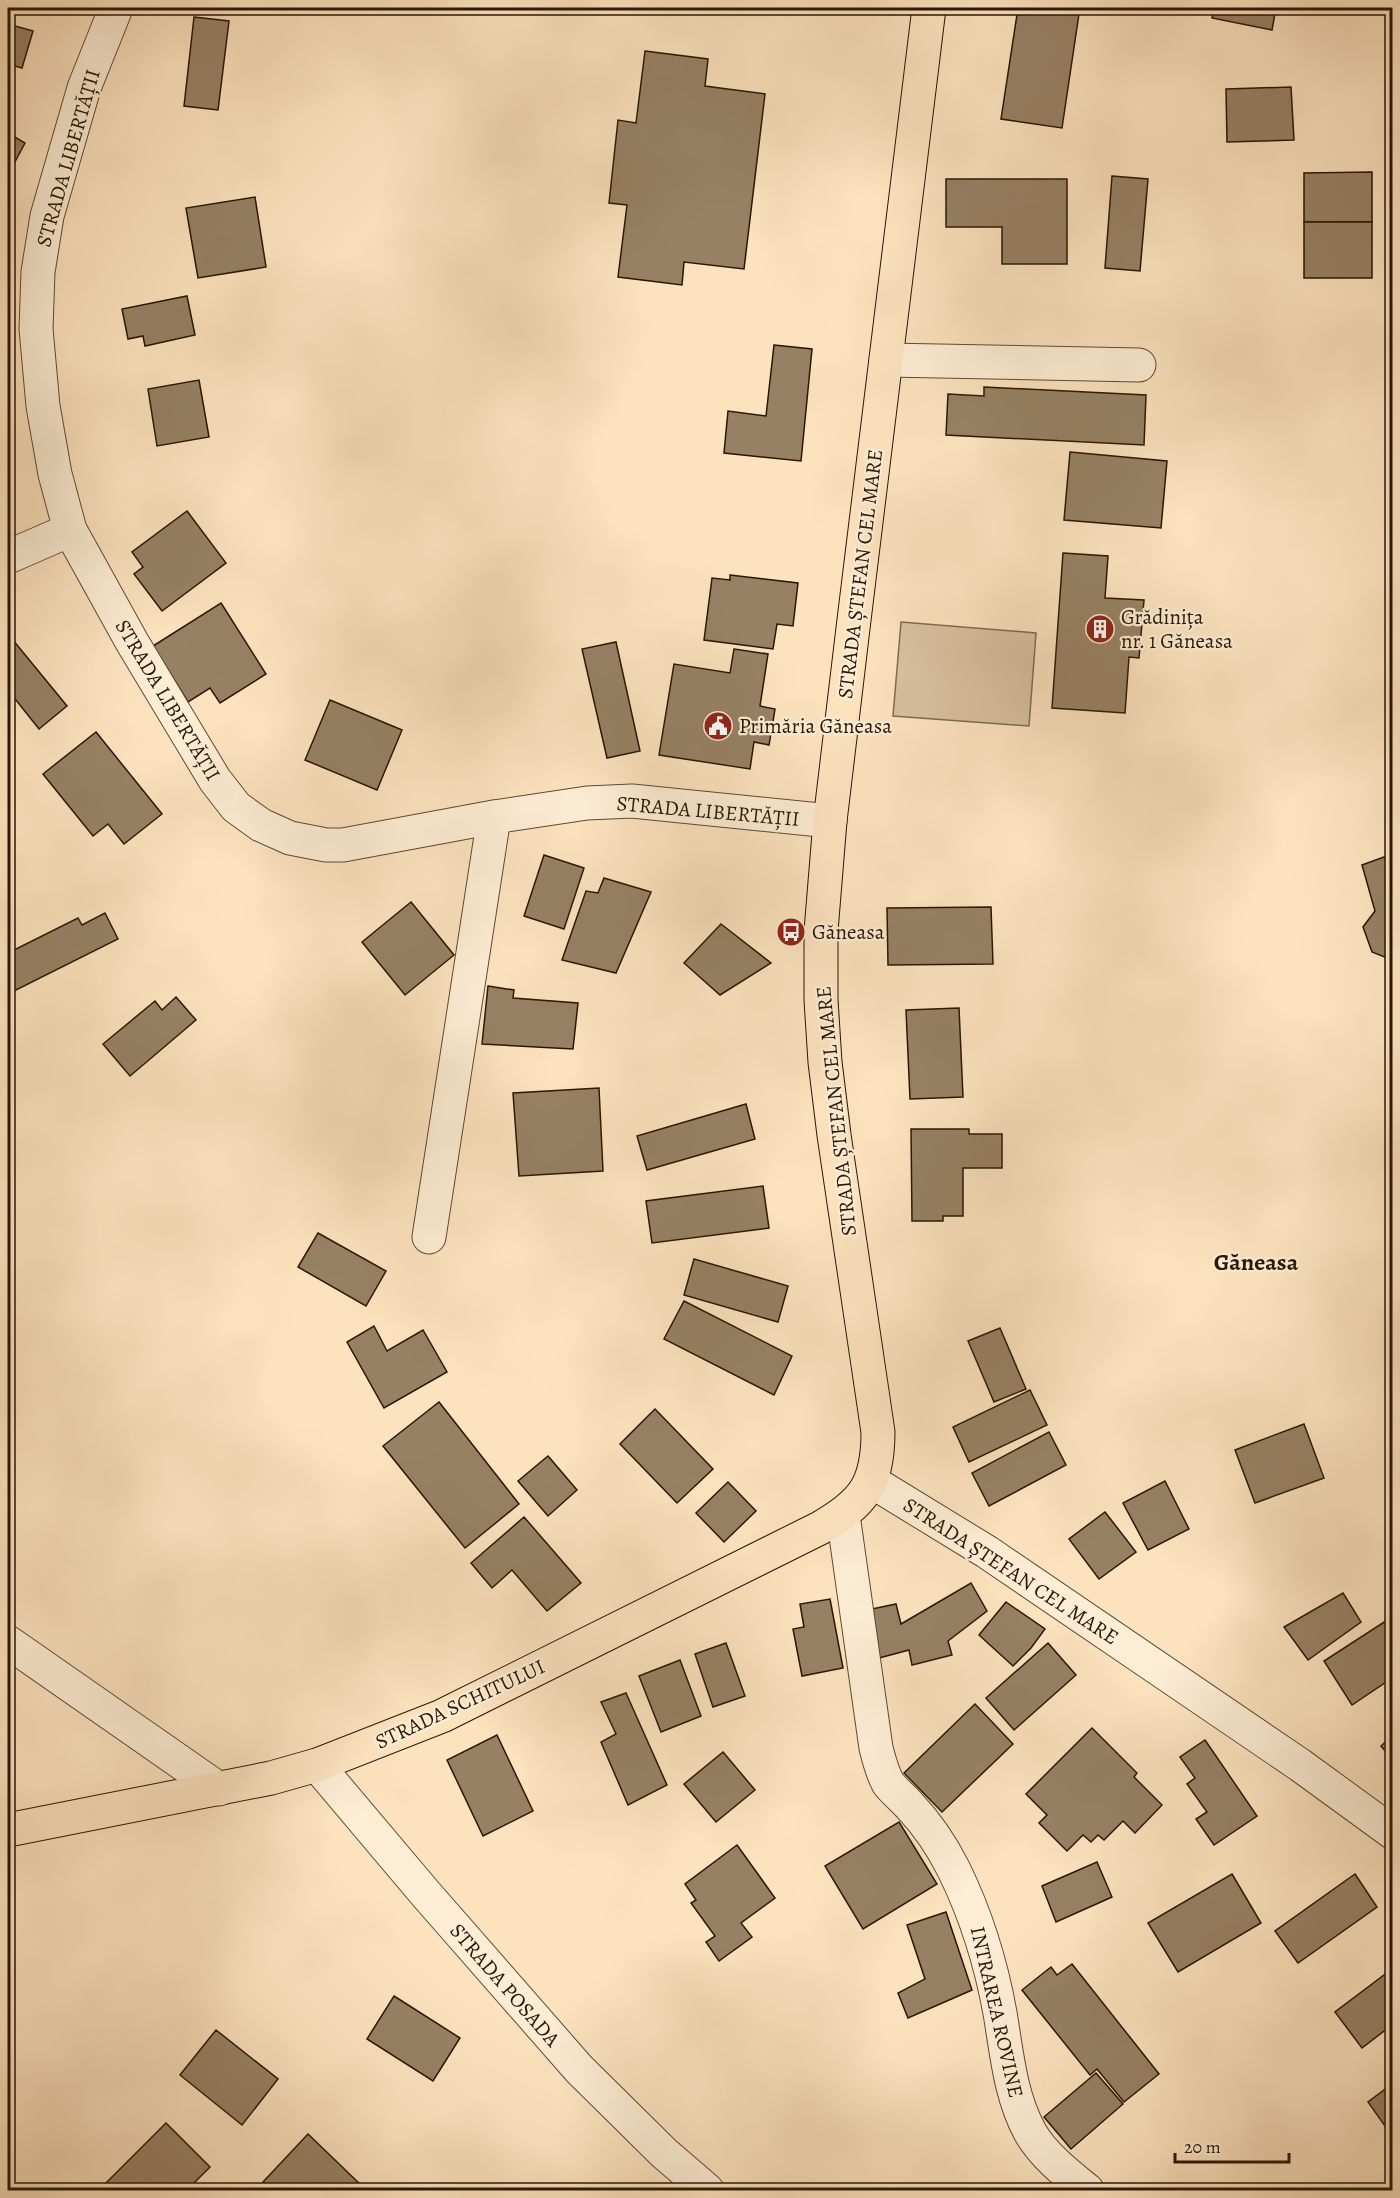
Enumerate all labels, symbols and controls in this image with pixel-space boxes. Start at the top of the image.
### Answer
street label: STRADA LIBERTĂȚII [29,66,107,250]
street label: STRADA ȘTEFAN CEL MARE [831,448,889,700]
place label: Grădinița nr. 1 Găneasa [1121,603,1233,655]
building icon: Grădinița nr. 1 Găneasa [1084,613,1116,645]
street label: STRADA LIBERTĂȚII [109,614,227,786]
public building icon: Primăria Găneasa [702,710,734,742]
place label: Primăria Găneasa [739,712,892,740]
street label: STRADA LIBERTĂȚII [615,789,801,833]
bus stop icon: Găneasa [775,916,807,948]
place label: Găneasa [812,918,885,946]
street label: STRADA ȘTEFAN CEL MARE [809,985,863,1237]
district label: Găneasa [1214,1246,1299,1278]
street label: STRADA ȘTEFAN CEL MARE [898,1491,1124,1651]
street label: STRADA SCHITULUI [371,1652,549,1756]
street label: STRADA POSADA [444,1917,567,2053]
street label: INTRAREA ROVINE [964,1924,1030,2100]
scale bar [1175,2126,1289,2164]
text: 20 m [1184,2135,1221,2159]

